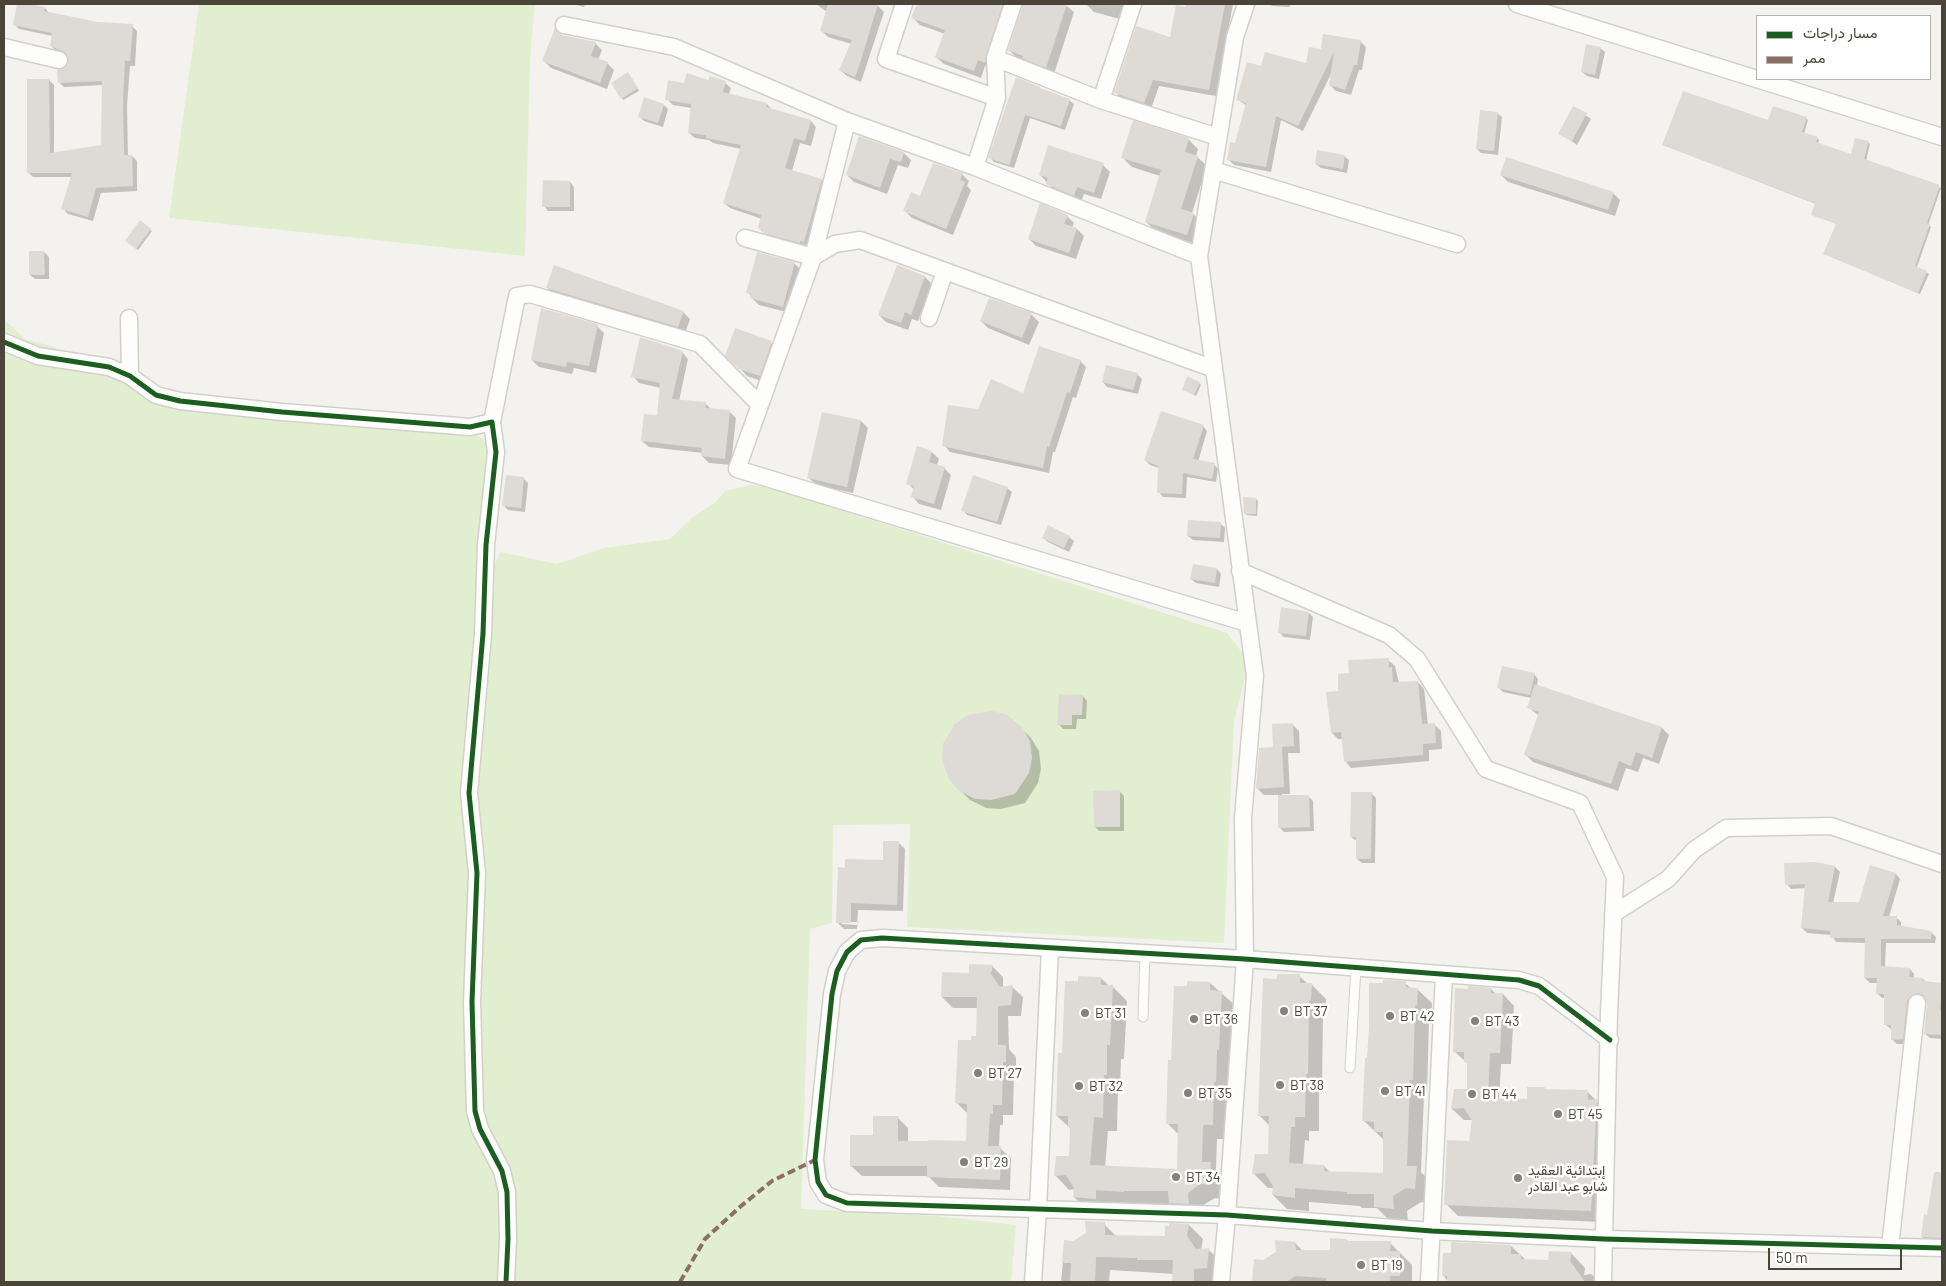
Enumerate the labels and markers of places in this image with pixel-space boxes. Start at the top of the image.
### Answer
place label: BT 37 [1294,1003,1327,1019]
place label: BT 31 [1095,1005,1126,1021]
marker: BT 37 [1278,1005,1290,1017]
marker: BT 31 [1079,1007,1091,1019]
place label: BT 42 [1400,1008,1435,1024]
marker: BT 42 [1384,1010,1396,1022]
place label: BT 36 [1204,1011,1238,1027]
marker: BT 36 [1188,1013,1200,1025]
place label: BT 43 [1485,1013,1519,1029]
marker: BT 43 [1469,1015,1481,1027]
place label: BT 27 [988,1065,1022,1081]
marker: BT 27 [972,1067,984,1079]
place label: BT 38 [1290,1077,1324,1093]
place label: BT 32 [1089,1078,1123,1094]
marker: BT 38 [1274,1079,1286,1091]
marker: BT 32 [1073,1080,1085,1092]
place label: BT 41 [1395,1083,1426,1099]
place label: BT 35 [1198,1085,1232,1101]
marker: BT 41 [1379,1085,1391,1097]
place label: BT 44 [1482,1086,1517,1102]
marker: BT 35 [1182,1087,1194,1099]
marker: BT 44 [1466,1088,1478,1100]
place label: BT 45 [1568,1106,1602,1122]
marker: BT 45 [1552,1108,1564,1120]
place label: BT 29 [974,1154,1008,1170]
marker: BT 29 [958,1156,970,1168]
place label: إبتدائية العقيد شابو عبد القادر [1528,1162,1608,1194]
place label: BT 34 [1186,1169,1220,1185]
marker: BT 34 [1170,1171,1182,1183]
marker: إبتدائية العقيد شابو عبد القادر [1512,1172,1524,1184]
place label: BT 19 [1371,1257,1403,1273]
marker: BT 19 [1355,1259,1367,1271]

